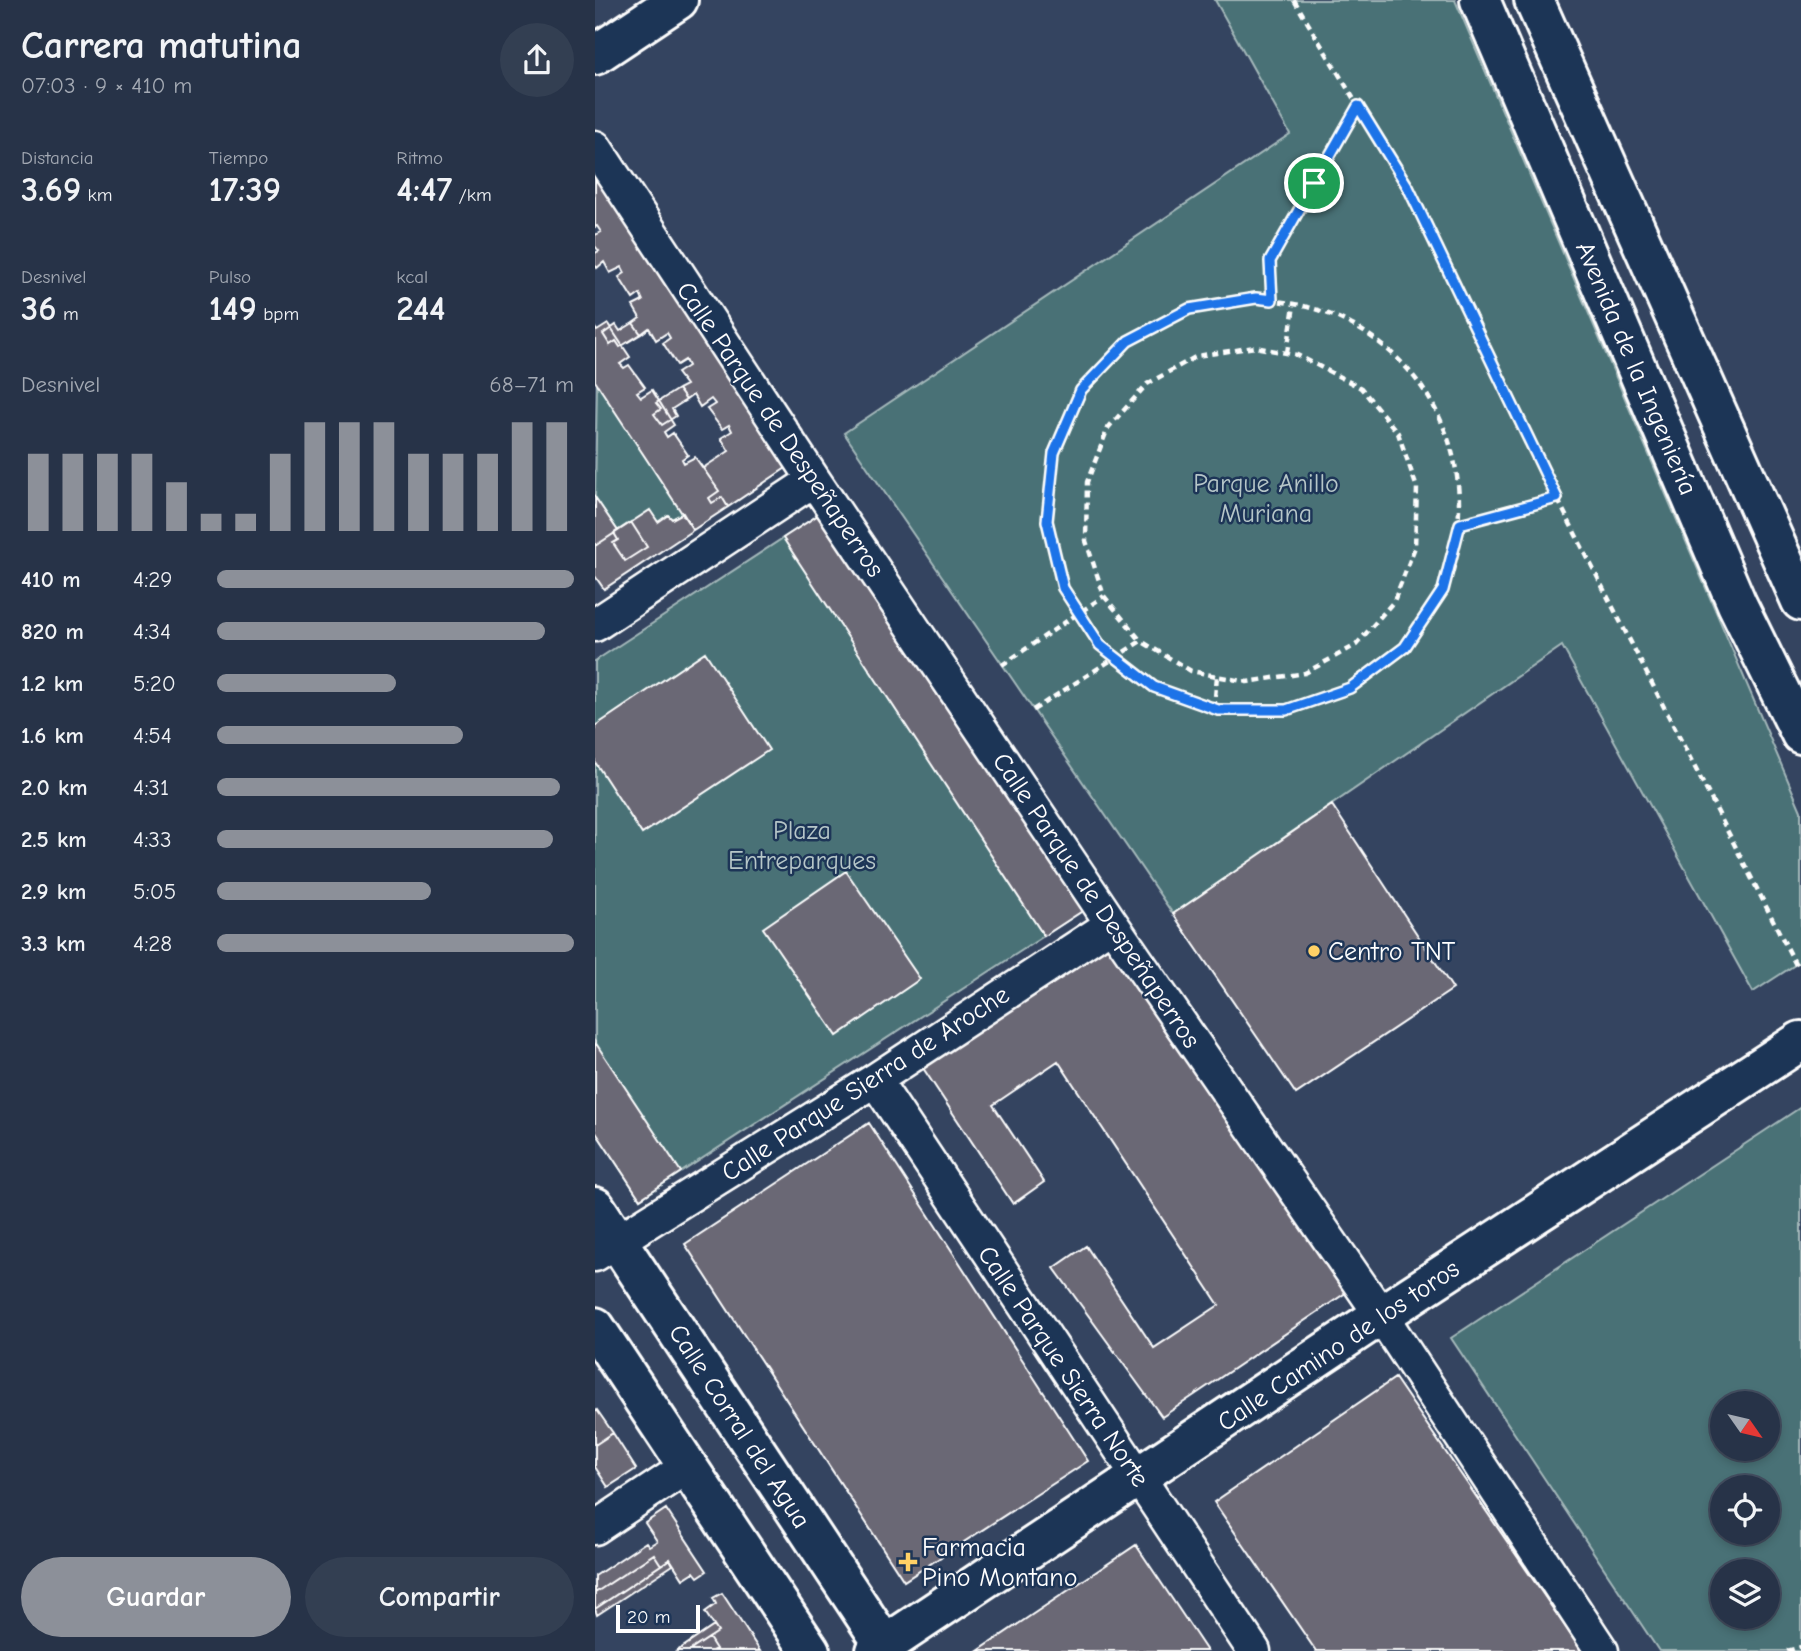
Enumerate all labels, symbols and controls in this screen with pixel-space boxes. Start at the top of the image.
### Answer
button: share [500,23,574,97]
text: Carrera matutina [21,24,302,68]
text: 07:03 · 9 × 410 m [21,72,192,99]
text: Distancia [21,147,94,169]
text: Tiempo [209,147,268,169]
text: Ritmo [396,147,443,169]
pin [1284,153,1344,213]
icon: arrive [1295,164,1333,202]
text: 3.69 [21,169,81,210]
text: 17:39 [209,169,281,210]
text: 4:47 [396,169,452,210]
text: km [81,184,112,206]
text: /km [452,184,492,206]
street label: Avenida de la Ingeniería [1569,237,1703,500]
text: Desnivel [21,266,86,288]
text: Pulso [209,266,251,288]
text: kcal [396,266,428,288]
street label: Calle Parque de Despeñaperros [670,276,890,583]
text: 36 [21,288,57,329]
text: 149 [209,288,257,329]
text: 244 [396,288,446,329]
text: m [57,303,79,325]
text: bpm [257,303,299,325]
text: Desnivel [21,371,100,398]
text: 68–71 m [489,371,574,398]
park label: Parque Anillo Muriana [1193,469,1339,529]
text: 410 m [21,566,80,593]
text: 4:29 [133,566,173,593]
text: 820 m [21,618,84,645]
text: 4:34 [133,618,171,645]
text: 1.2 km [21,670,83,697]
text: 5:20 [133,670,176,697]
text: 1.6 km [21,722,84,749]
text: 4:54 [133,722,172,749]
street label: Calle Parque de Despeñaperros [986,747,1206,1054]
text: 2.0 km [21,774,87,801]
text: 4:31 [133,774,169,801]
park label: Plaza Entreparques [728,816,876,876]
text: 2.5 km [21,826,87,853]
text: 4:33 [133,826,172,853]
text: 2.9 km [21,878,86,905]
text: 5:05 [133,878,176,905]
text: 3.3 km [21,930,86,957]
text: 4:28 [133,930,172,957]
place label: Centro TNT [1328,937,1456,967]
marker: Centro TNT [1306,943,1322,959]
street label: Calle Parque Sierra de Aroche [716,980,1015,1188]
street label: Calle Parque Sierra Norte [971,1240,1155,1493]
street label: Calle Camino de los toros [1212,1254,1465,1438]
street label: Calle Corral del Agua [662,1319,816,1534]
north arrow [1710,1391,1780,1461]
map controls [1710,1391,1780,1629]
button: locate [1710,1475,1780,1545]
place label: Farmacia Pino Montano [922,1533,1077,1593]
marker: Farmacia Pino Montano [900,1554,916,1570]
button: Guardar [21,1557,291,1637]
button: Compartir [305,1557,574,1637]
button: layers [1710,1559,1780,1629]
scale bar [616,1602,700,1634]
text: 20 m [627,1606,671,1628]

